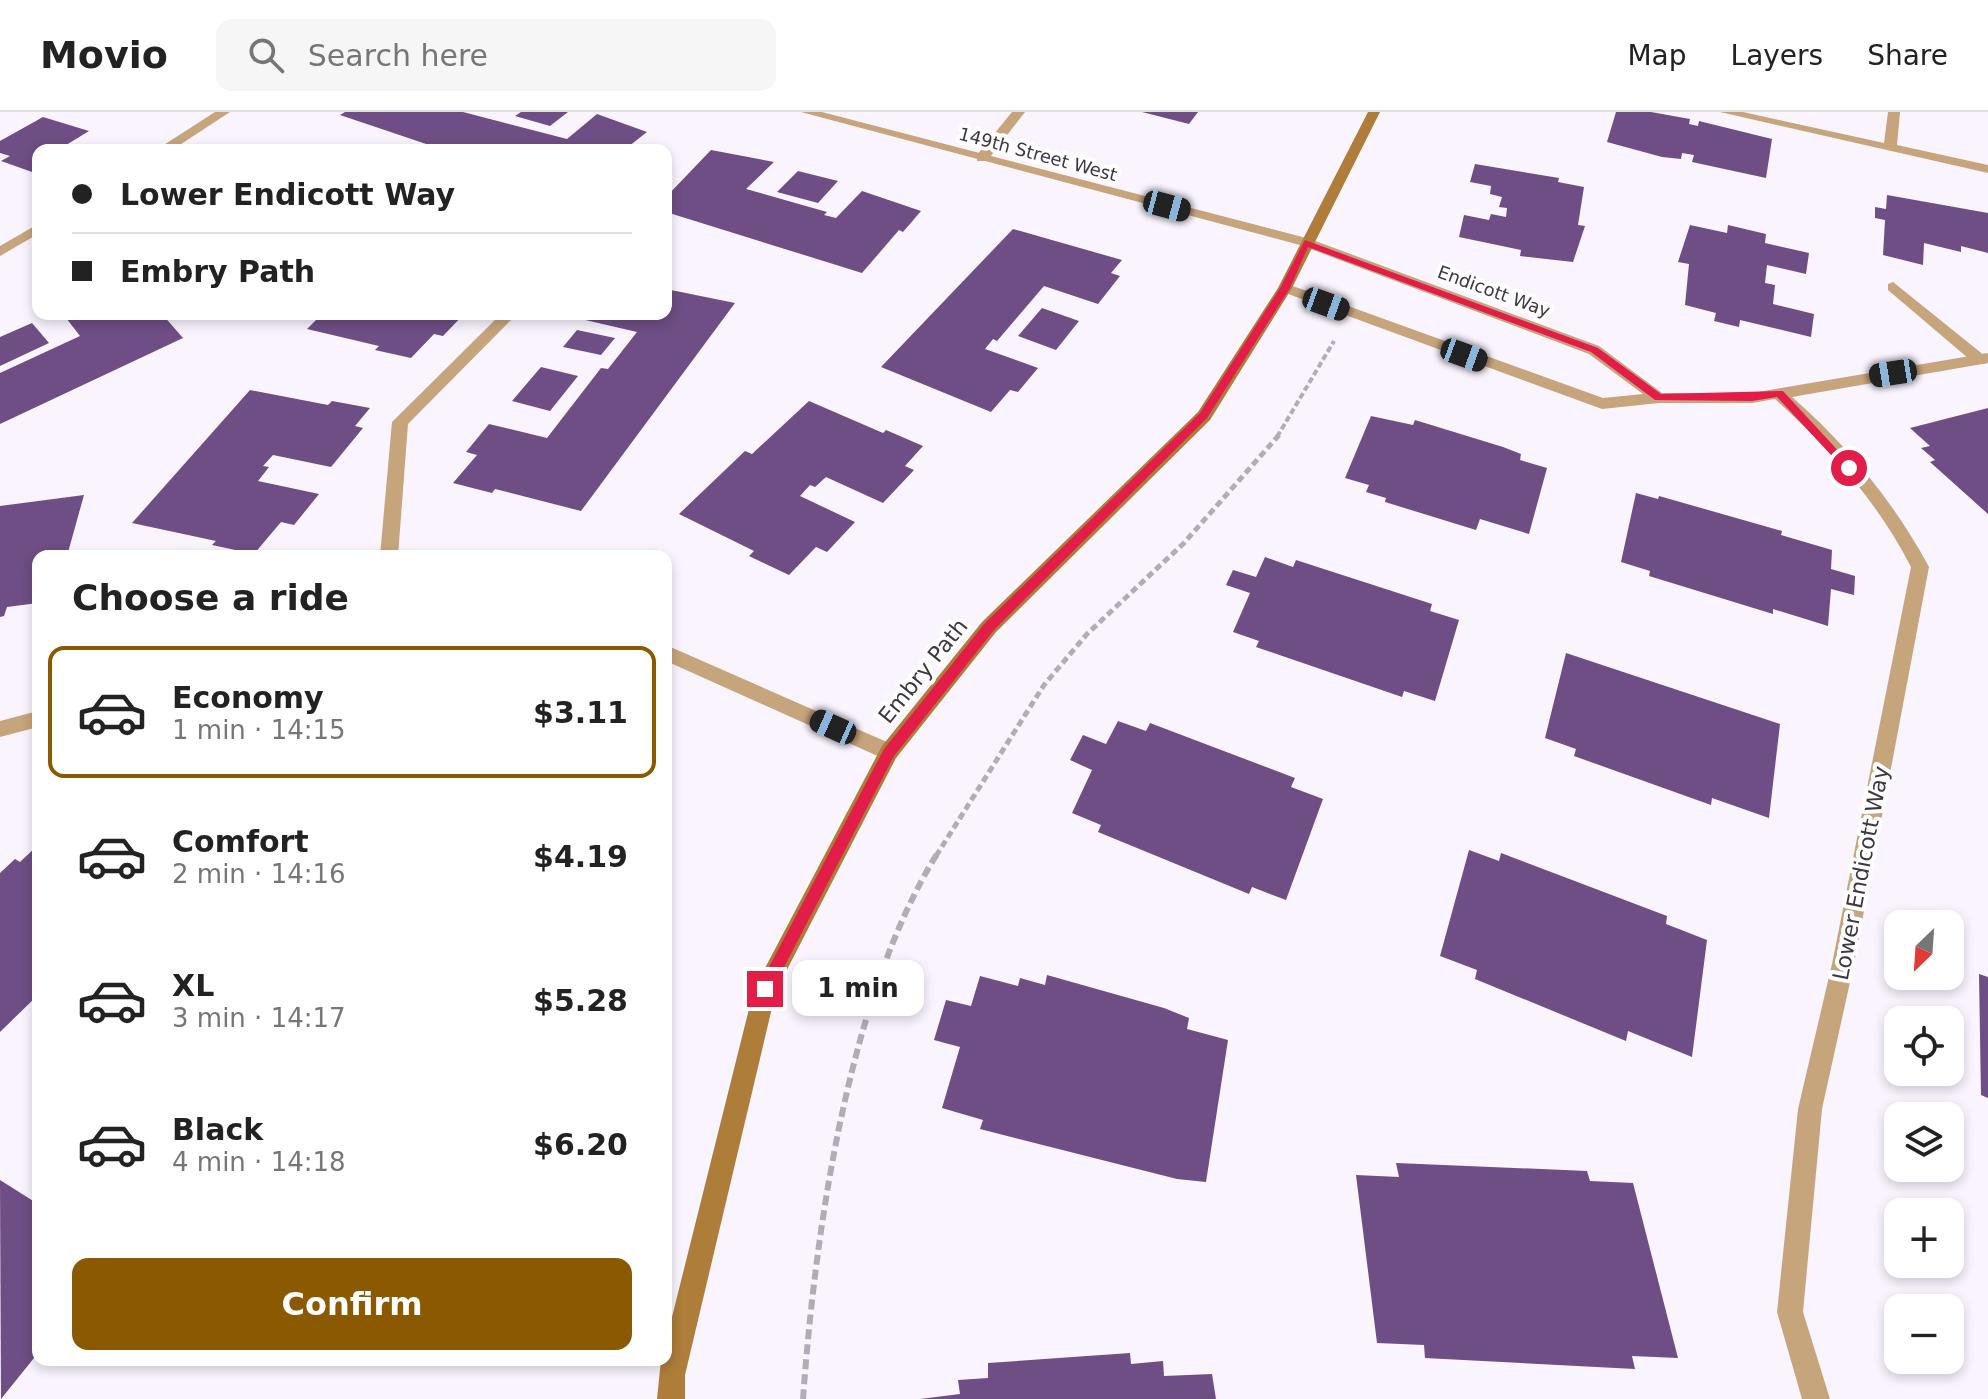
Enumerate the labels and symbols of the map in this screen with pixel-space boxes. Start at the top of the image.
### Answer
street label: 149th Street West [956,123,1120,185]
car [1141,188,1193,224]
street label: Endicott Way [1435,261,1553,321]
car [1299,285,1353,323]
car [1437,336,1491,374]
car [1867,357,1919,389]
route start [1831,450,1867,486]
street label: Embry Path [873,614,973,728]
car [806,706,860,748]
street label: Lower Endicott Way [1828,764,1894,982]
north arrow [1884,910,1964,990]
callout: 1 min [793,961,925,1017]
route end [747,971,783,1007]

